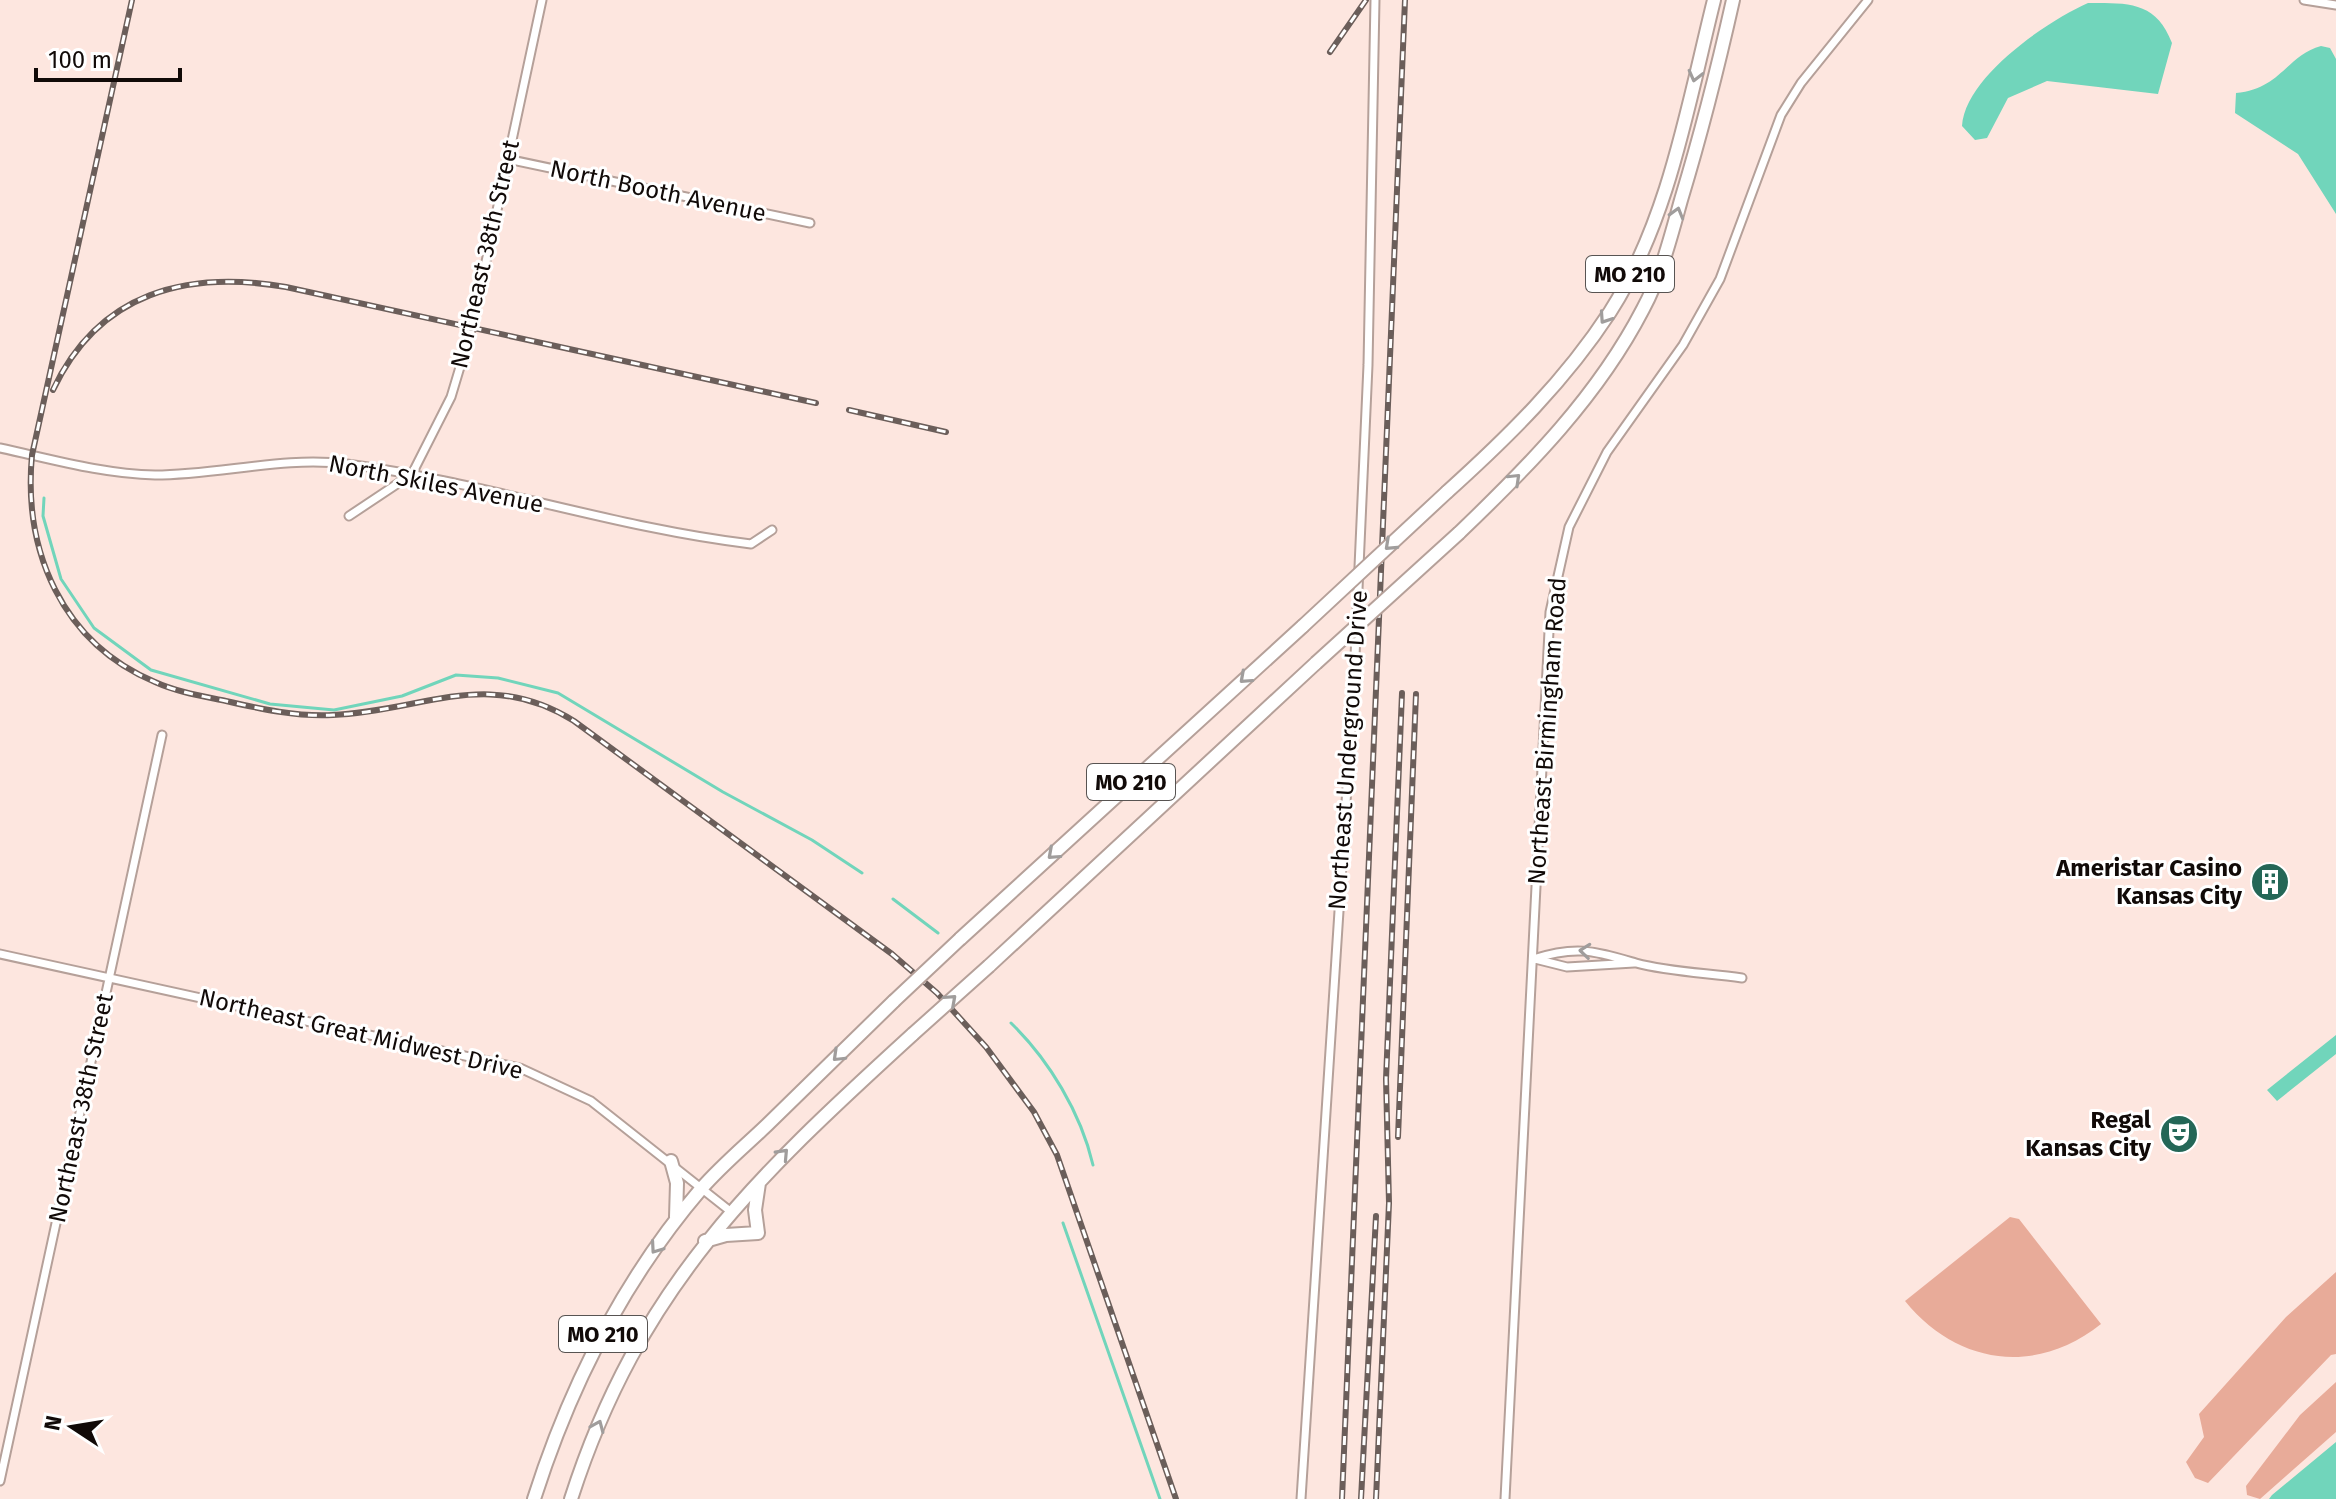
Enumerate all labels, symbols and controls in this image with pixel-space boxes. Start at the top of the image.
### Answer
scale bar [36,32,180,82]
text: 100 m [48,46,112,74]
one-way arrow [1688,68,1705,82]
street label: Northeast 38th Street [445,137,525,371]
street label: North Booth Avenue [547,154,769,228]
one-way arrow [1668,206,1685,220]
road number: MO 210 [1586,256,1674,292]
one-way arrow [1600,309,1615,324]
street label: North Skiles Avenue [326,449,546,519]
one-way arrow [1506,474,1520,488]
one-way arrow [1384,536,1399,550]
street label: Northeast Birmingham Road [1522,576,1572,886]
street label: Northeast Underground Drive [1323,589,1373,911]
one-way arrow [1240,669,1255,683]
road number: MO 210 [1087,764,1175,800]
one-way arrow [1048,844,1063,858]
place label: Ameristar Casino Kansas City [2055,854,2243,910]
building icon: Ameristar Casino Kansas City [2249,861,2291,903]
one-way arrow [1578,943,1591,960]
street label: Northeast Great Midwest Drive [196,983,526,1085]
street label: Northeast 38th Street [43,990,119,1225]
one-way arrow [941,995,956,1010]
one-way arrow [833,1046,847,1061]
place label: Regal Kansas City [2025,1106,2152,1162]
theatre icon: Regal Kansas City [2158,1113,2200,1155]
one-way arrow [774,1149,788,1163]
one-way arrow [651,1240,666,1254]
road number: MO 210 [559,1316,647,1352]
north arrow [32,1387,112,1467]
text: N [38,1413,68,1433]
one-way arrow [588,1419,604,1434]

